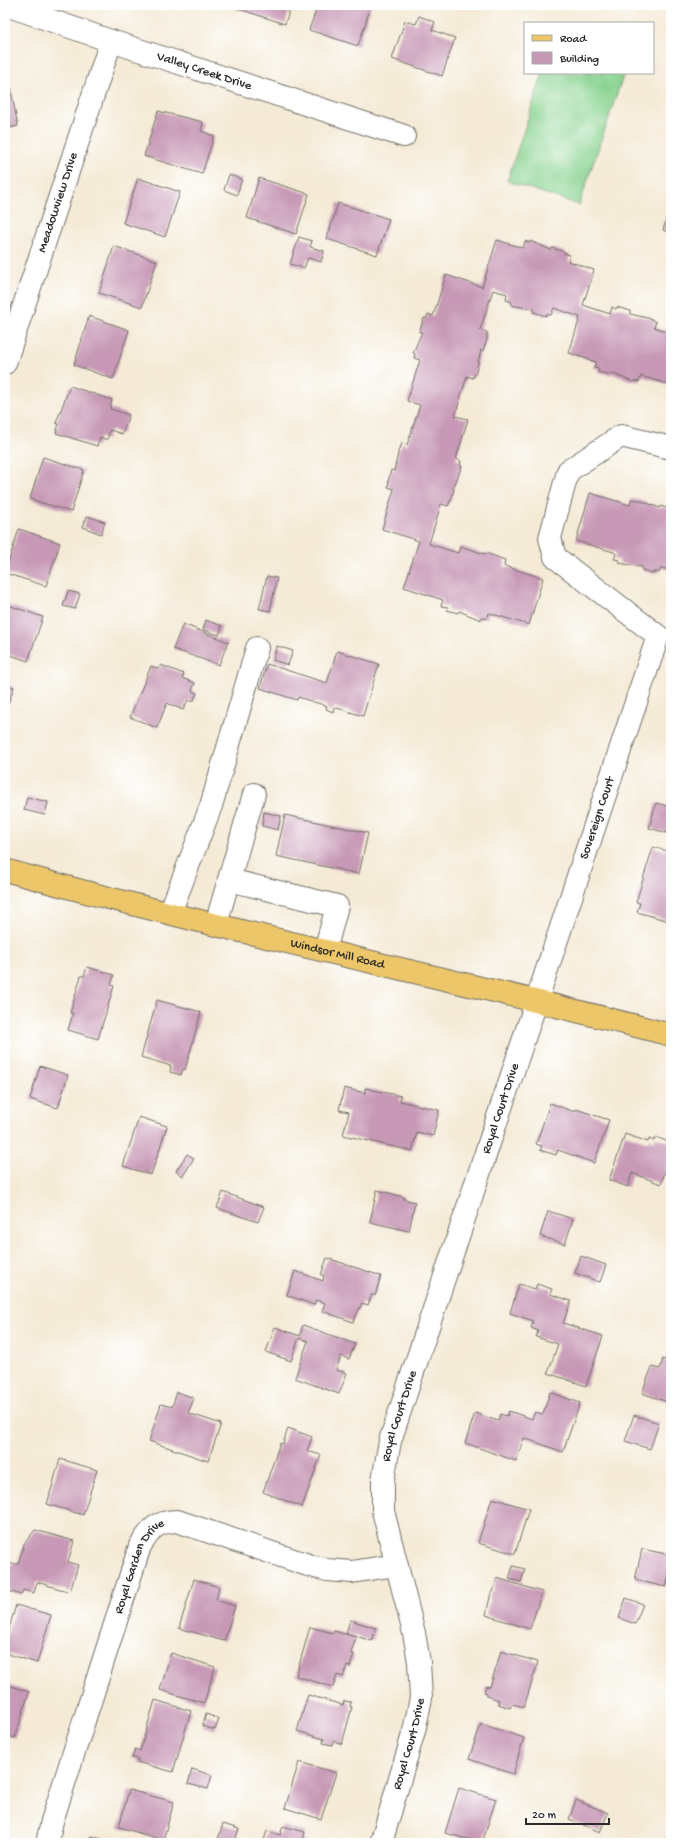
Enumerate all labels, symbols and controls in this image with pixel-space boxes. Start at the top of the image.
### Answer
legend [524,22,654,74]
text: Road [560,33,587,47]
street label: Valley Creek Drive [154,49,254,94]
text: Building [559,53,599,67]
street label: Meadowview Drive [34,150,81,254]
street label: Sovereign Court [577,773,619,861]
street label: Windsor Mill Road [289,936,387,973]
street label: Royal Court Drive [479,1061,523,1156]
street label: Royal Court Drive [379,1368,421,1463]
street label: Royal Garden Drive [111,1515,167,1616]
street label: Royal Court Drive [390,1696,428,1792]
scale bar [526,1800,609,1826]
text: 20 m [532,1809,557,1823]

